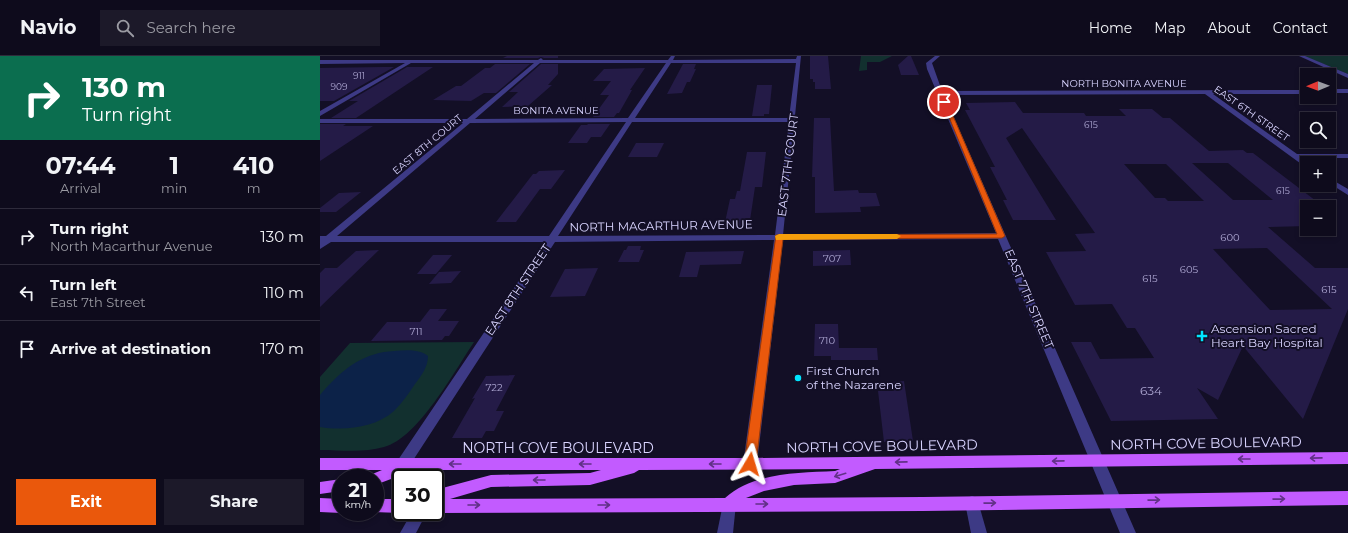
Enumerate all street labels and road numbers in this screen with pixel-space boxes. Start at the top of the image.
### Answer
street label: NORTH BONITA AVENUE [1061,77,1187,90]
street label: EAST 6TH STREET [1212,83,1292,144]
street label: BONITA AVENUE [513,104,599,117]
street label: EAST 8TH COURT [390,111,465,177]
street label: EAST 7TH COURT [774,112,801,217]
street label: NORTH MACARTHUR AVENUE [569,216,753,235]
street label: EAST 8TH STREET [481,241,554,338]
street label: EAST 7TH STREET [1002,247,1057,351]
street label: NORTH COVE BOULEVARD [1110,432,1302,454]
street label: NORTH COVE BOULEVARD [786,435,978,457]
street label: NORTH COVE BOULEVARD [462,439,654,457]

